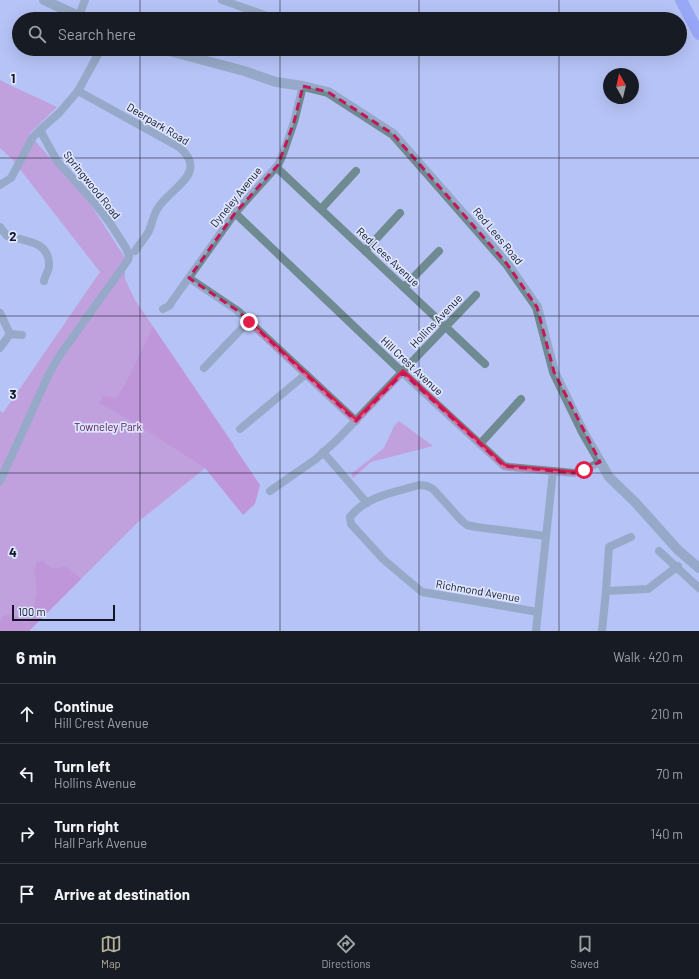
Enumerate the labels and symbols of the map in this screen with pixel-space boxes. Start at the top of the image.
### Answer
north arrow [603,68,639,104]
text: 1 [11,70,15,86]
street label: Deerpark Road [125,100,192,147]
street label: Springwood Road [61,148,124,221]
street label: Dyneley Avenue [207,164,264,230]
street label: Red Lees Road [471,205,526,267]
street label: Red Lees Avenue [354,224,423,289]
text: 2 [9,228,17,244]
street label: Hollins Avenue [407,291,465,350]
route end [240,313,258,331]
street label: Hill Crest Avenue [379,334,446,398]
text: 3 [9,386,17,402]
park label: Towneley Park [74,420,143,433]
route start [575,461,593,479]
text: 4 [9,544,17,560]
street label: Richmond Avenue [435,577,521,604]
scale bar [12,603,115,622]

